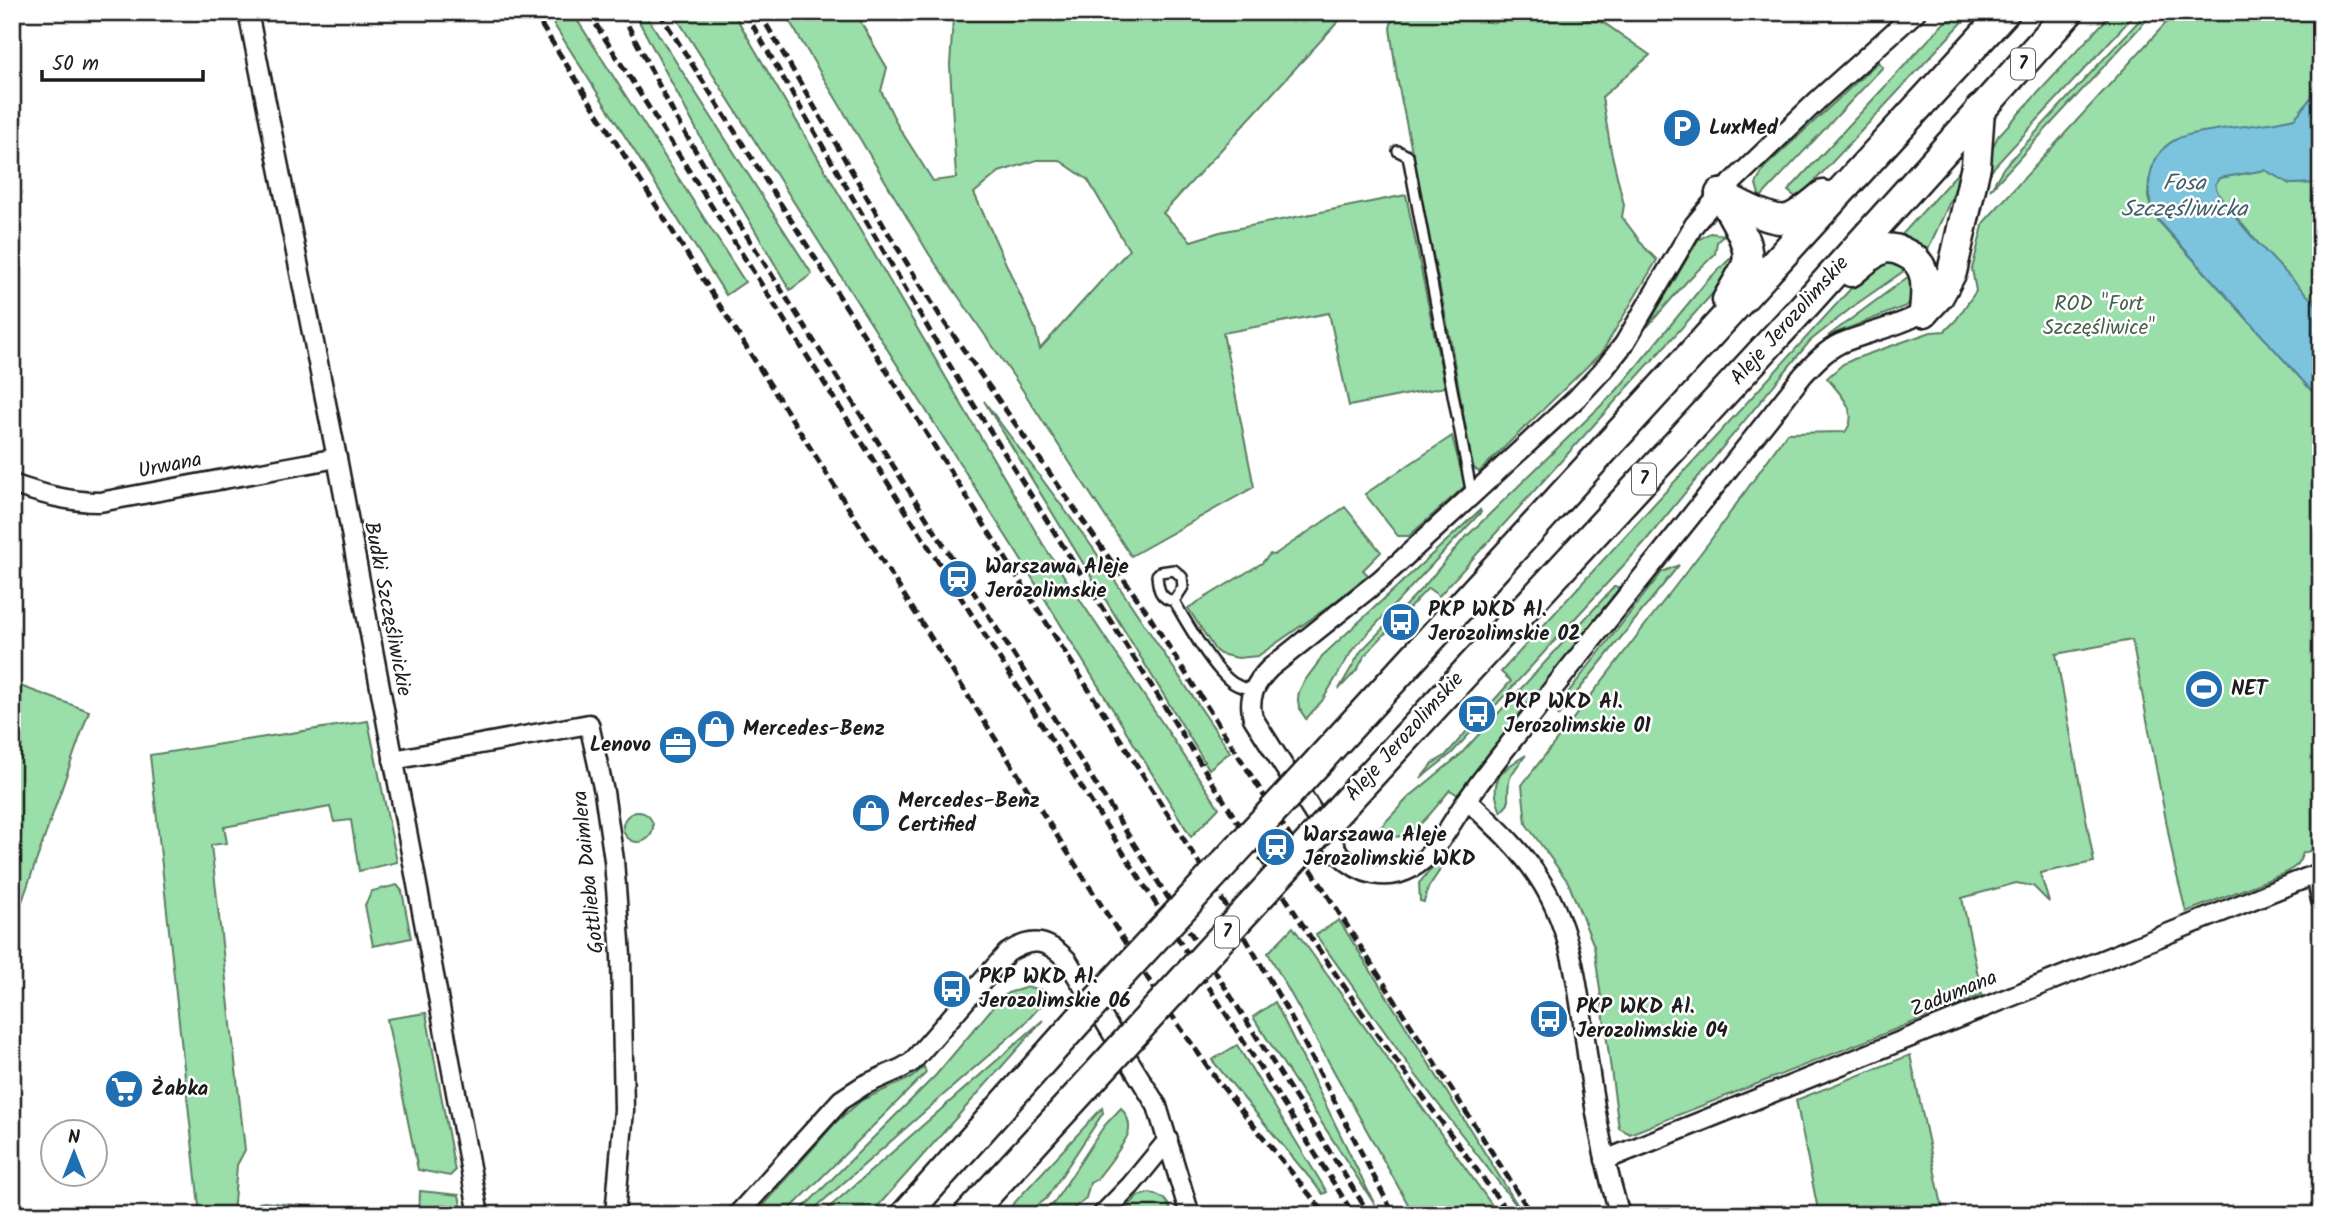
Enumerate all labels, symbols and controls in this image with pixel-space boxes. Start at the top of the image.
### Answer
scale bar [42,38,203,82]
text: 50 m [52,48,99,81]
road number: 7 [2011,48,2035,80]
parking icon: LuxMed [1661,107,1703,149]
place label: LuxMed [1709,112,1779,145]
water label: Fosa Szczęśliwicka [2121,166,2249,228]
street label: Aleje Jerozolimskie [1722,248,1858,393]
park label: ROD "Fort Szczęśliwice" [2043,288,2155,345]
street label: Urwana [135,444,205,488]
road number: 7 [1632,464,1656,494]
street label: Budki Szczęśliwickie [354,519,420,700]
place label: Warszawa Aleje Jerozolimskie [985,551,1129,608]
station icon: Warszawa Aleje Jerozolimskie [937,558,979,600]
place label: PKP WKD Al. Jerozolimskie 02 [1428,594,1581,651]
bus stop icon: PKP WKD Al. Jerozolimskie 02 [1380,601,1422,643]
street label: Aleje Jerozolimskie [1337,664,1473,809]
sports icon: NET [2183,668,2225,710]
place label: NET [2231,673,2270,706]
place label: PKP WKD Al. Jerozolimskie 01 [1504,686,1651,743]
bus stop icon: PKP WKD Al. Jerozolimskie 01 [1456,693,1498,735]
shop icon: Mercedes-Benz [695,708,737,750]
place label: Mercedes-Benz [743,713,885,746]
office icon: Lenovo [657,724,699,766]
place label: Lenovo [590,729,651,762]
place label: Mercedes-Benz Certified [898,785,1040,842]
street label: Gottlieba Daimlera [564,789,614,955]
shop icon: Mercedes-Benz Certified [850,792,892,834]
place label: Warszawa Aleje Jerozolimskie WKD [1303,819,1476,876]
station icon: Warszawa Aleje Jerozolimskie WKD [1255,826,1297,868]
road number: 7 [1215,916,1239,948]
place label: PKP WKD Al. Jerozolimskie 06 [979,961,1131,1018]
street label: Zadumana [1906,962,2002,1026]
bus stop icon: PKP WKD Al. Jerozolimskie 06 [931,968,973,1010]
place label: PKP WKD Al. Jerozolimskie 04 [1576,991,1728,1048]
bus stop icon: PKP WKD Al. Jerozolimskie 04 [1528,998,1570,1040]
supermarket icon: Żabka [103,1068,145,1110]
place label: Żabka [151,1073,209,1106]
north arrow [38,1118,108,1188]
text: N [68,1123,80,1153]

